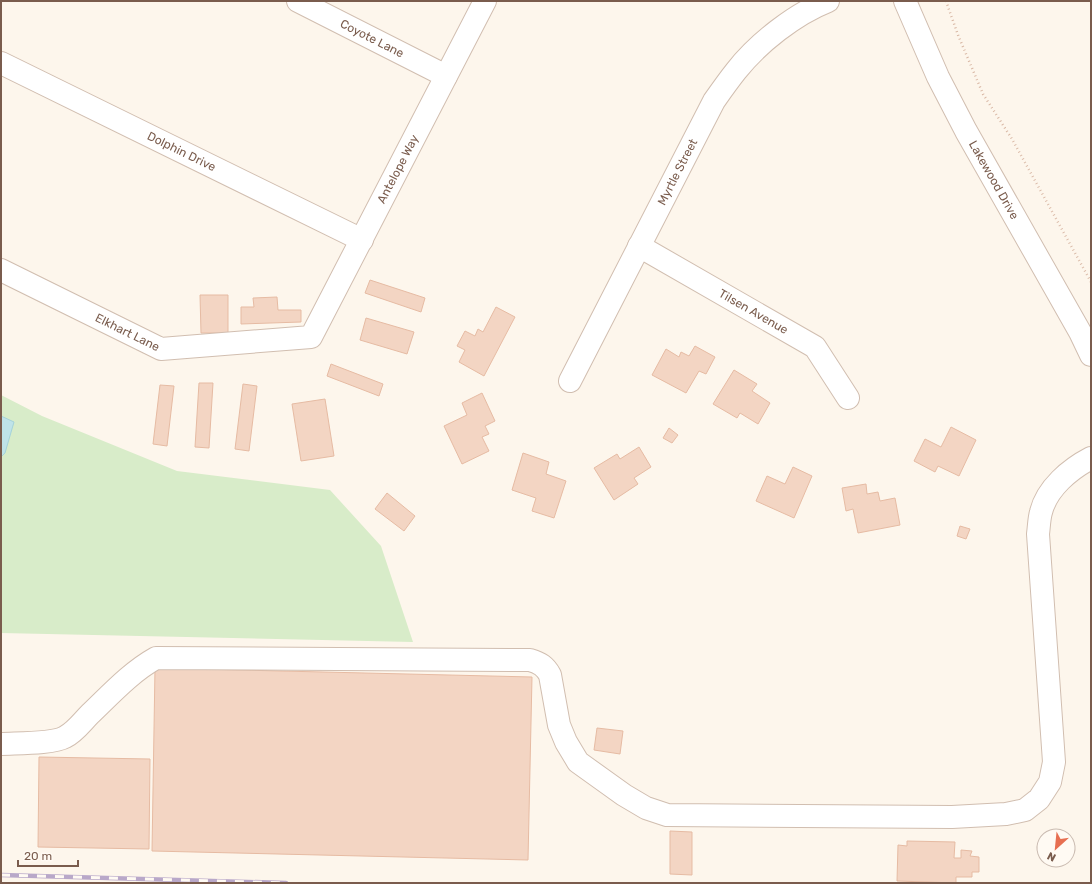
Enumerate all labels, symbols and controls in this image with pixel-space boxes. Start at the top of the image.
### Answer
street label: Coyote Lane [338,17,407,61]
street label: Dolphin Drive [145,129,218,174]
street label: Antelope Way [374,132,422,206]
street label: Myrtle Street [655,136,700,208]
street label: Lakewood Drive [966,138,1022,222]
street label: Tilsen Avenue [716,286,791,337]
street label: Elkhart Lane [93,311,162,354]
north arrow [1036,828,1076,868]
scale bar [18,842,78,868]
text: 20 m [24,849,52,863]
text: N [1045,849,1058,864]

